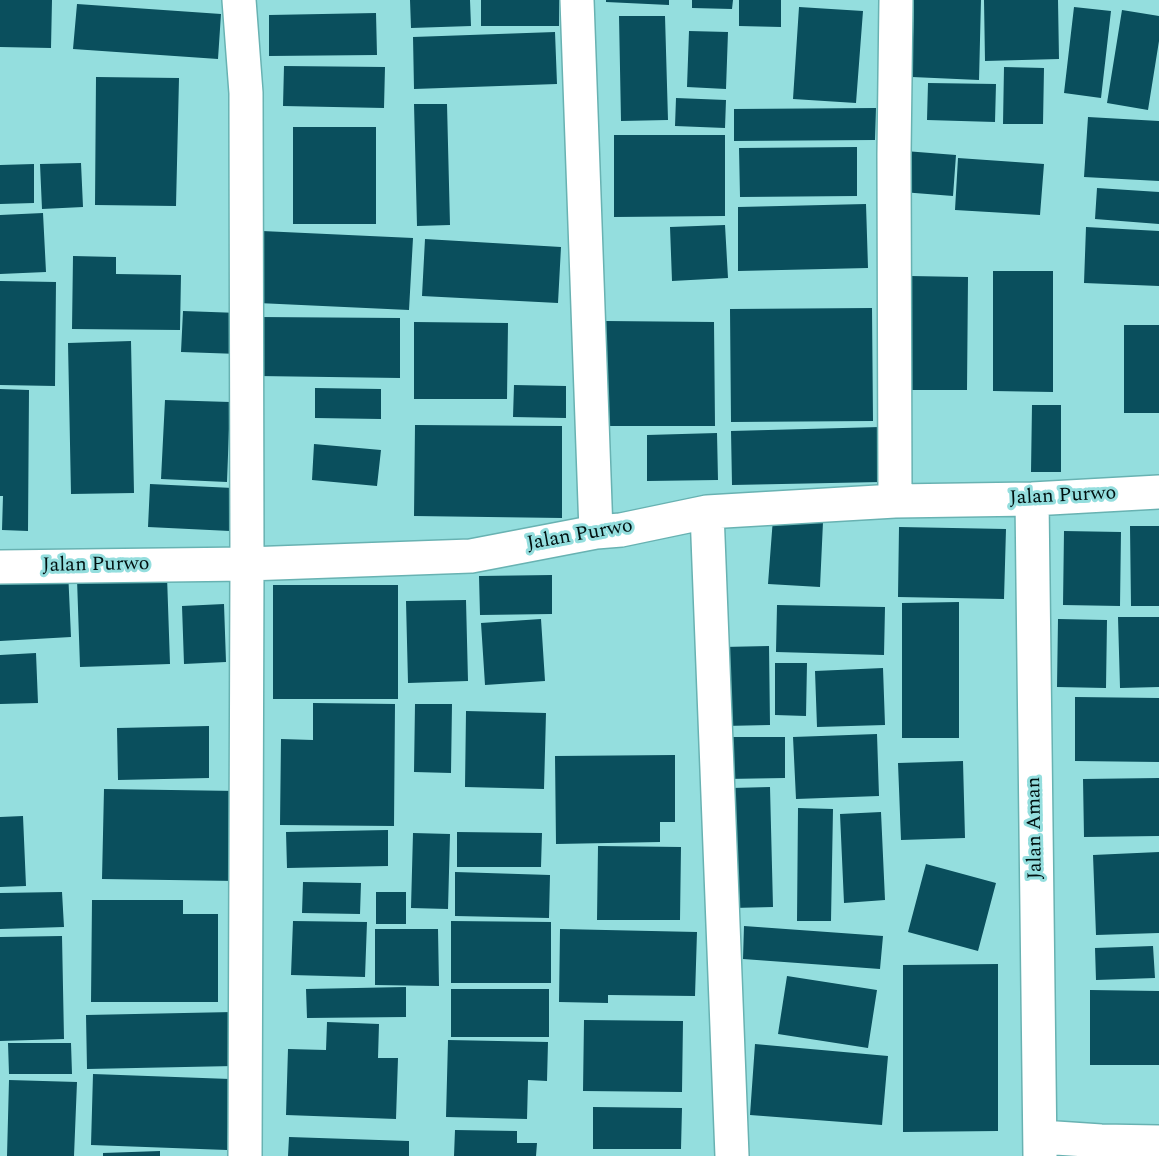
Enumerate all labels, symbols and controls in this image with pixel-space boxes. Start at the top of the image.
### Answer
street label: Jalan Purwo [1009,482,1117,512]
street label: Jalan Purwo [525,515,635,557]
street label: Jalan Purwo [42,553,150,579]
street label: Jalan Aman [1023,776,1049,880]

